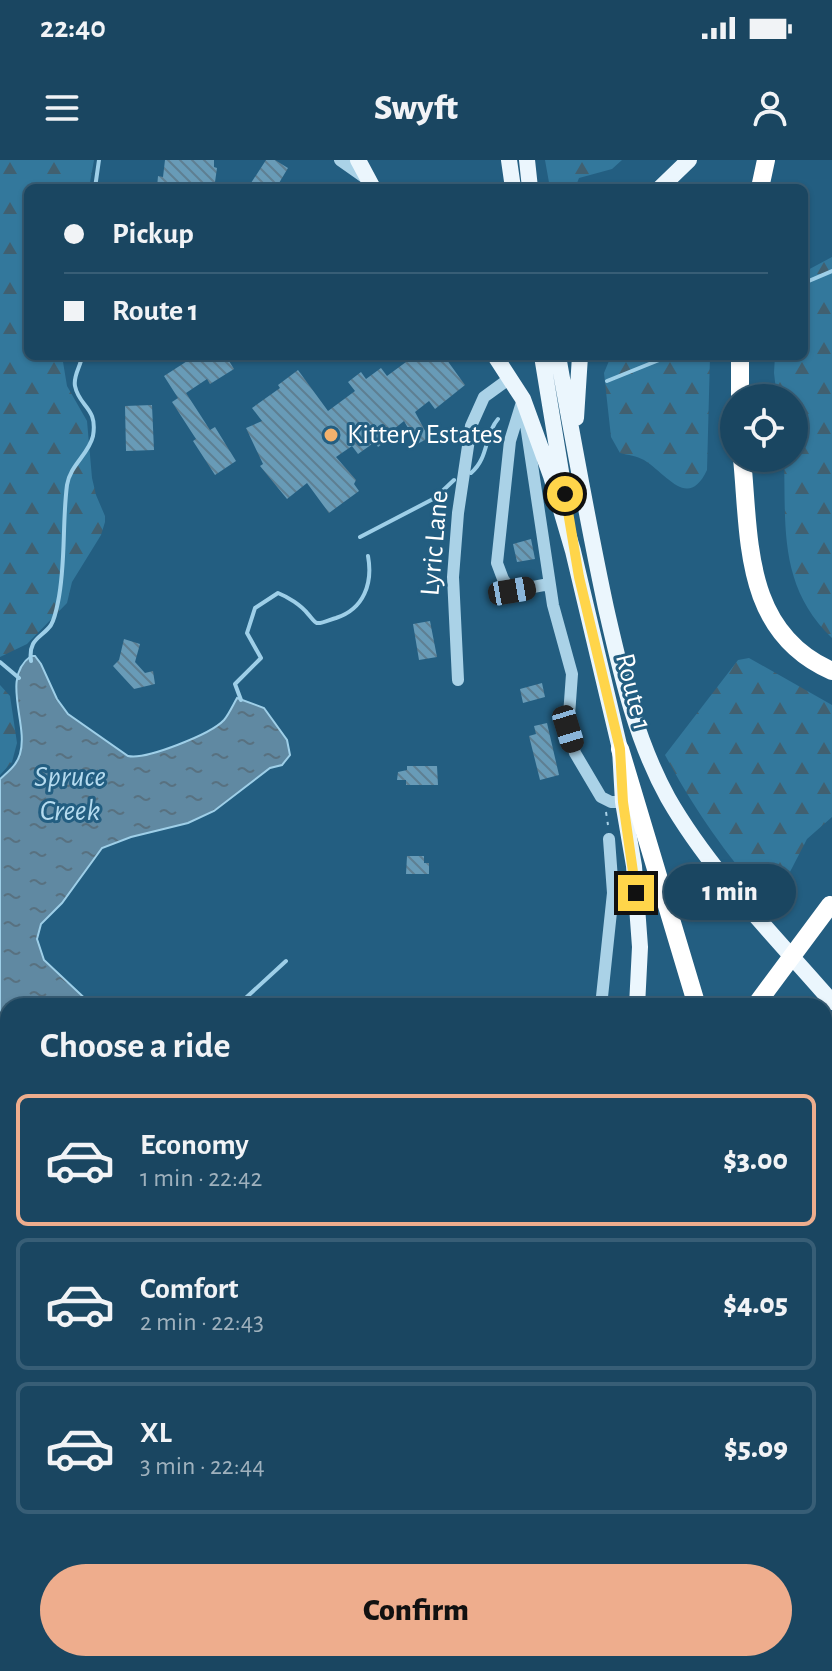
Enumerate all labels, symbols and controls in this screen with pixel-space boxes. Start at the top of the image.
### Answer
text: 22:40 [40,13,106,43]
icon: menu [40,86,84,130]
icon: person [748,86,792,130]
text: Swyft [374,90,458,126]
text: Pickup [112,219,194,249]
text: Route 1 [112,296,199,326]
map controls [720,384,808,472]
button: locate [720,384,808,472]
place label: Kittery Estates [347,421,503,449]
marker: Kittery Estates [322,426,340,444]
route start [547,476,583,512]
street label: Lyric Lane [416,489,454,597]
car [486,575,538,607]
street label: Route 1 [610,651,656,733]
car [550,703,586,755]
water label: Spruce Creek [34,762,106,826]
callout: 1 min [664,865,796,921]
route end [618,875,654,911]
text: 1 min [702,879,758,905]
text: Choose a ride [40,1028,230,1064]
icon: car [44,1124,116,1196]
text: Economy [140,1130,249,1160]
text: $3.00 [723,1145,788,1175]
text: 1 min · 22:42 [140,1165,262,1191]
icon: car [44,1268,116,1340]
text: Comfort [140,1274,239,1304]
text: $4.05 [723,1289,788,1319]
text: 2 min · 22:43 [140,1309,264,1335]
icon: car [44,1412,116,1484]
text: XL [140,1418,172,1448]
text: $5.09 [724,1433,788,1463]
text: 3 min · 22:44 [140,1453,265,1479]
button: Confirm [40,1564,792,1656]

